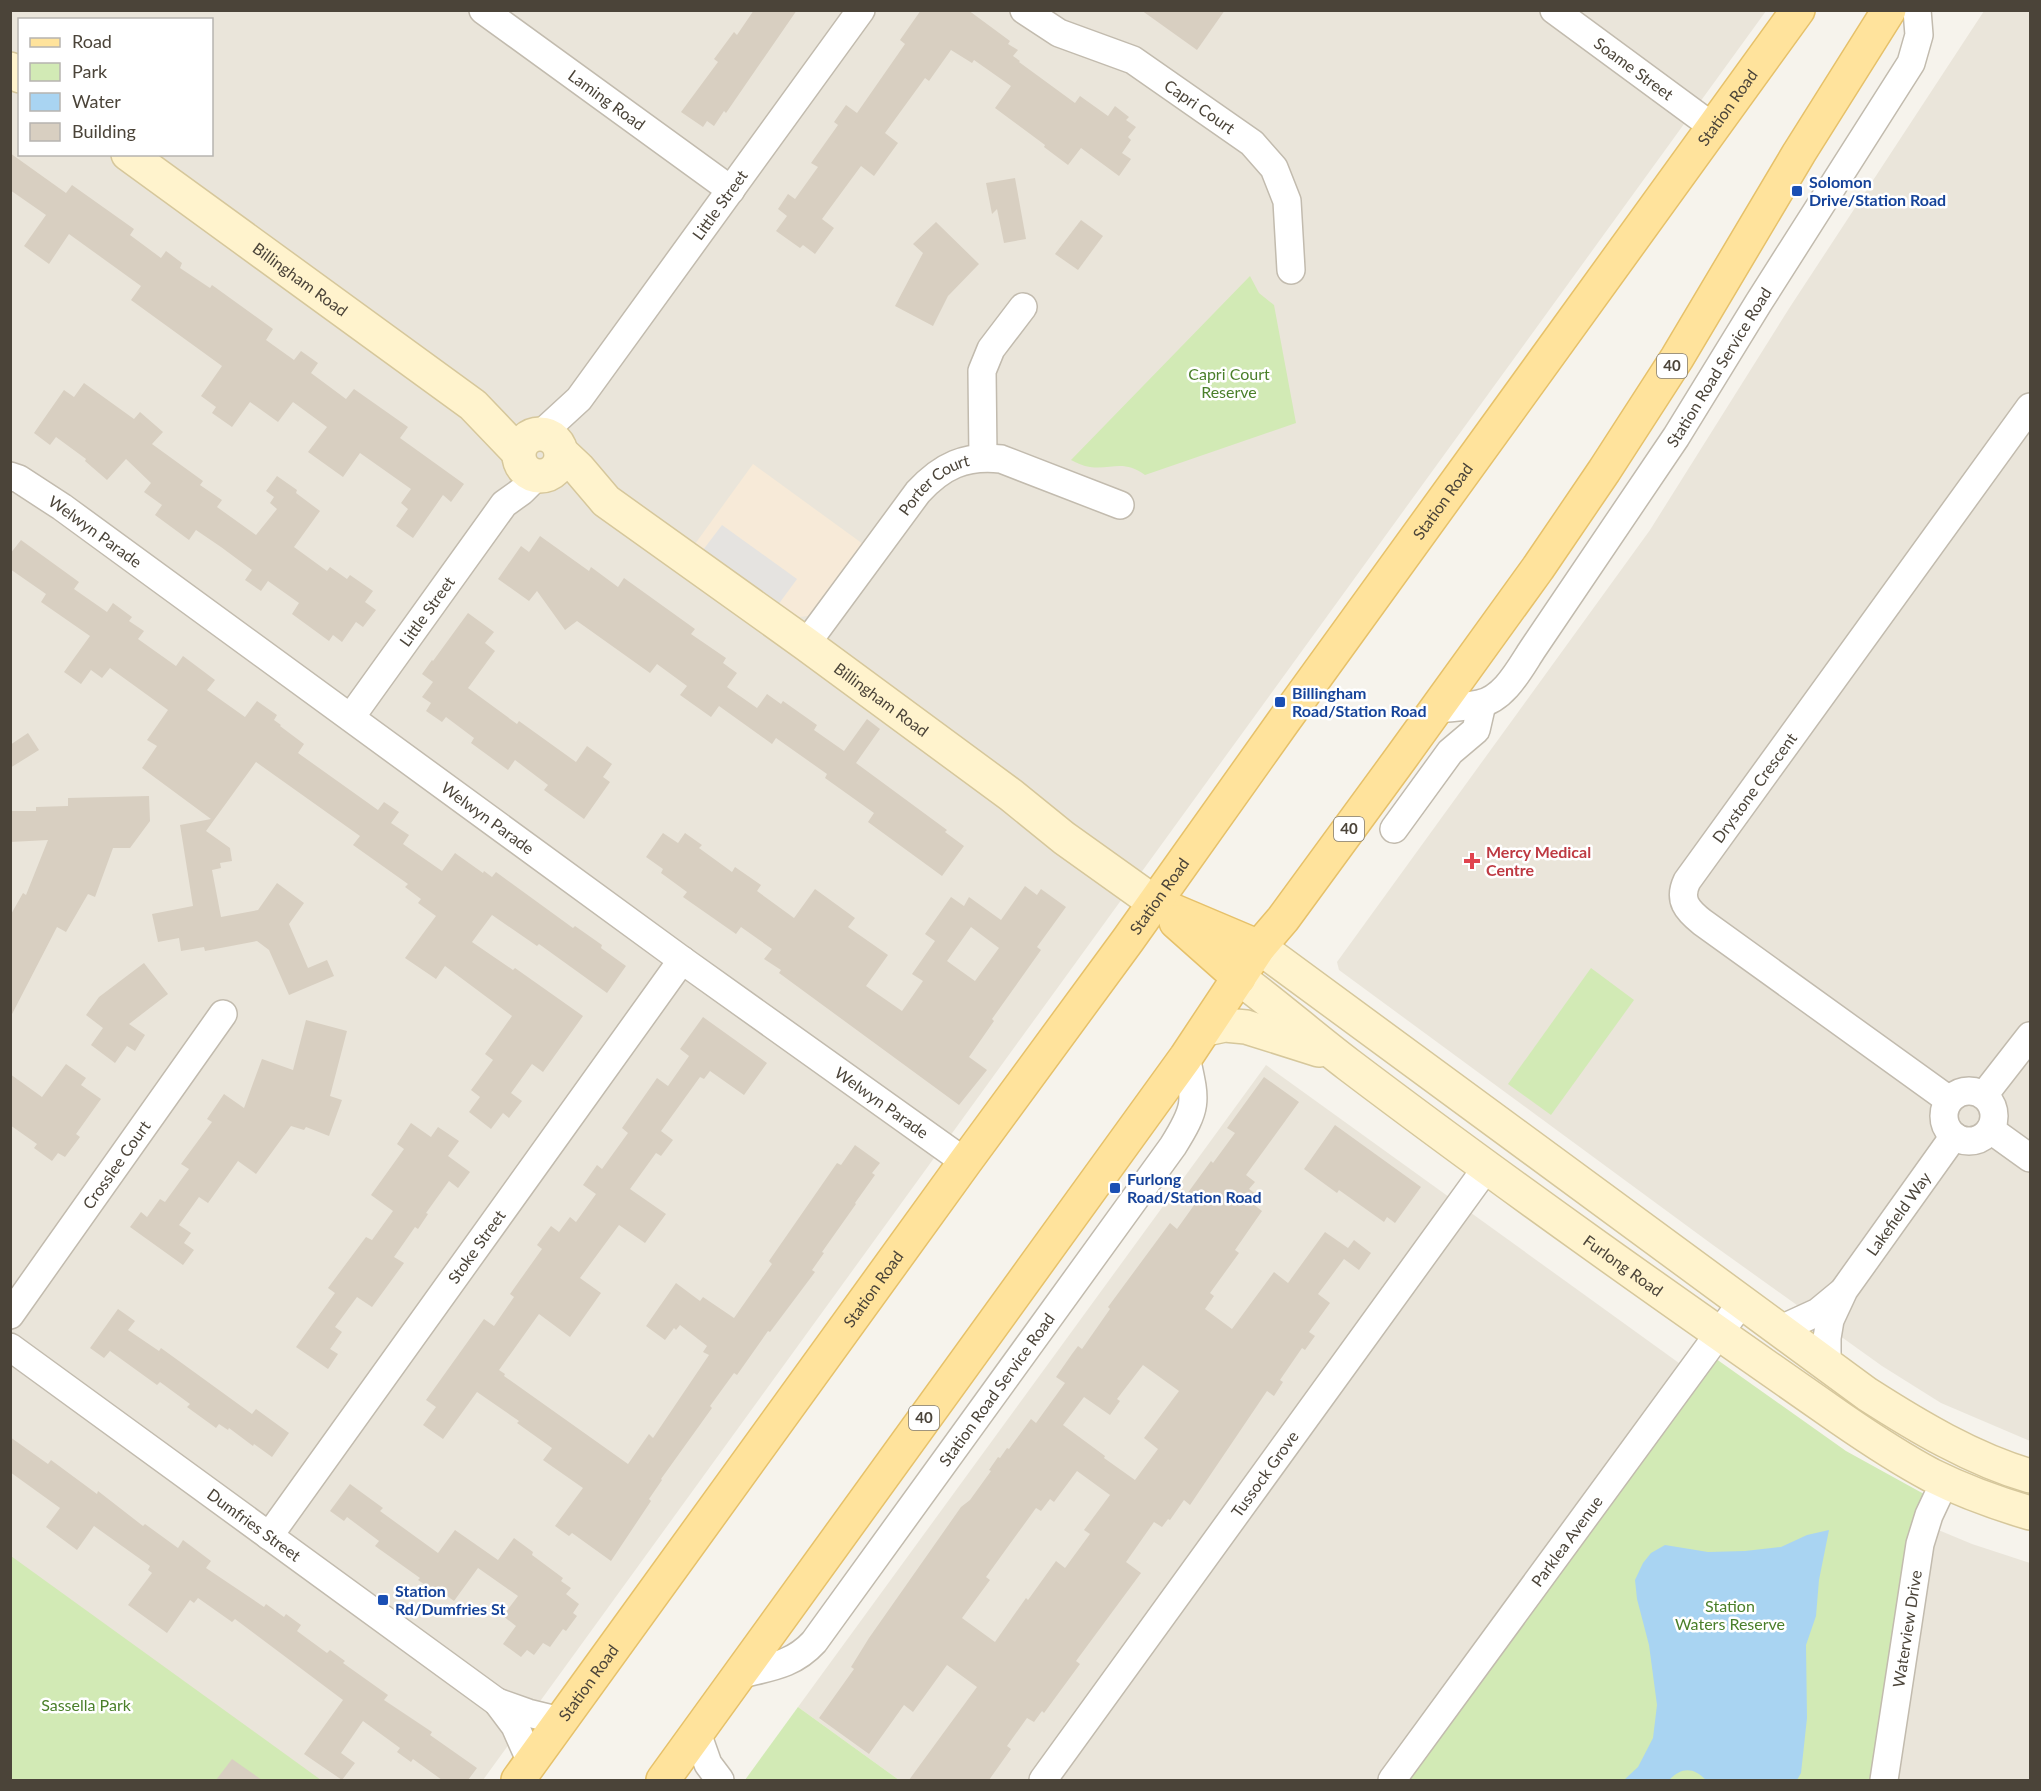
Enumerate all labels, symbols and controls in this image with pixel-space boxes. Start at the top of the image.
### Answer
legend [18,18,213,156]
text: Road [72,30,112,52]
street label: Soame Street [1591,33,1678,104]
text: Park [72,60,108,82]
street label: Laming Road [565,65,649,134]
street label: Station Road [1693,65,1761,149]
street label: Capri Court [1161,75,1239,137]
text: Water [72,90,121,112]
text: Building [72,120,136,142]
street label: Little Street [688,166,751,243]
place label: Solomon Drive/Station Road [1809,172,1946,209]
marker: Solomon Drive/Station Road [1790,184,1804,198]
street label: Billingham Road [250,238,352,320]
street label: Station Road Service Road [1662,284,1775,451]
road number: 40 [1657,354,1687,378]
park label: Capri Court Reserve [1188,364,1270,401]
street label: Porter Court [894,450,971,519]
street label: Station Road [1408,459,1476,543]
street label: Welwyn Parade [45,491,146,571]
street label: Little Street [395,572,458,650]
street label: Billingham Road [831,658,932,740]
place label: Billingham Road/Station Road [1292,683,1427,720]
marker: Billingham Road/Station Road [1273,695,1287,709]
street label: Drystone Crescent [1708,729,1800,846]
street label: Welwyn Parade [438,777,538,858]
road number: 40 [1334,817,1364,841]
place label: Mercy Medical Centre [1486,842,1591,879]
marker: Mercy Medical Centre [1463,852,1481,870]
street label: Station Road [1125,854,1192,938]
street label: Welwyn Parade [832,1062,932,1142]
street label: Crosslee Court [78,1116,154,1212]
street label: Lakefield Way [1862,1167,1935,1259]
place label: Furlong Road/Station Road [1127,1169,1262,1206]
marker: Furlong Road/Station Road [1108,1181,1122,1195]
street label: Stoke Street [443,1206,509,1287]
street label: Furlong Road [1580,1231,1667,1300]
street label: Station Road [839,1247,907,1330]
street label: Station Road Service Road [935,1309,1058,1469]
road number: 40 [909,1406,939,1430]
street label: Tussock Grove [1227,1427,1302,1520]
street label: Dumfries Street [204,1484,305,1565]
street label: Parklea Avenue [1527,1492,1606,1590]
street label: Waterview Drive [1888,1569,1925,1689]
place label: Station Rd/Dumfries St [395,1581,505,1618]
marker: Station Rd/Dumfries St [376,1593,390,1607]
park label: Station Waters Reserve [1675,1596,1785,1633]
street label: Station Road [554,1641,622,1724]
park label: Sassella Park [41,1695,132,1714]

